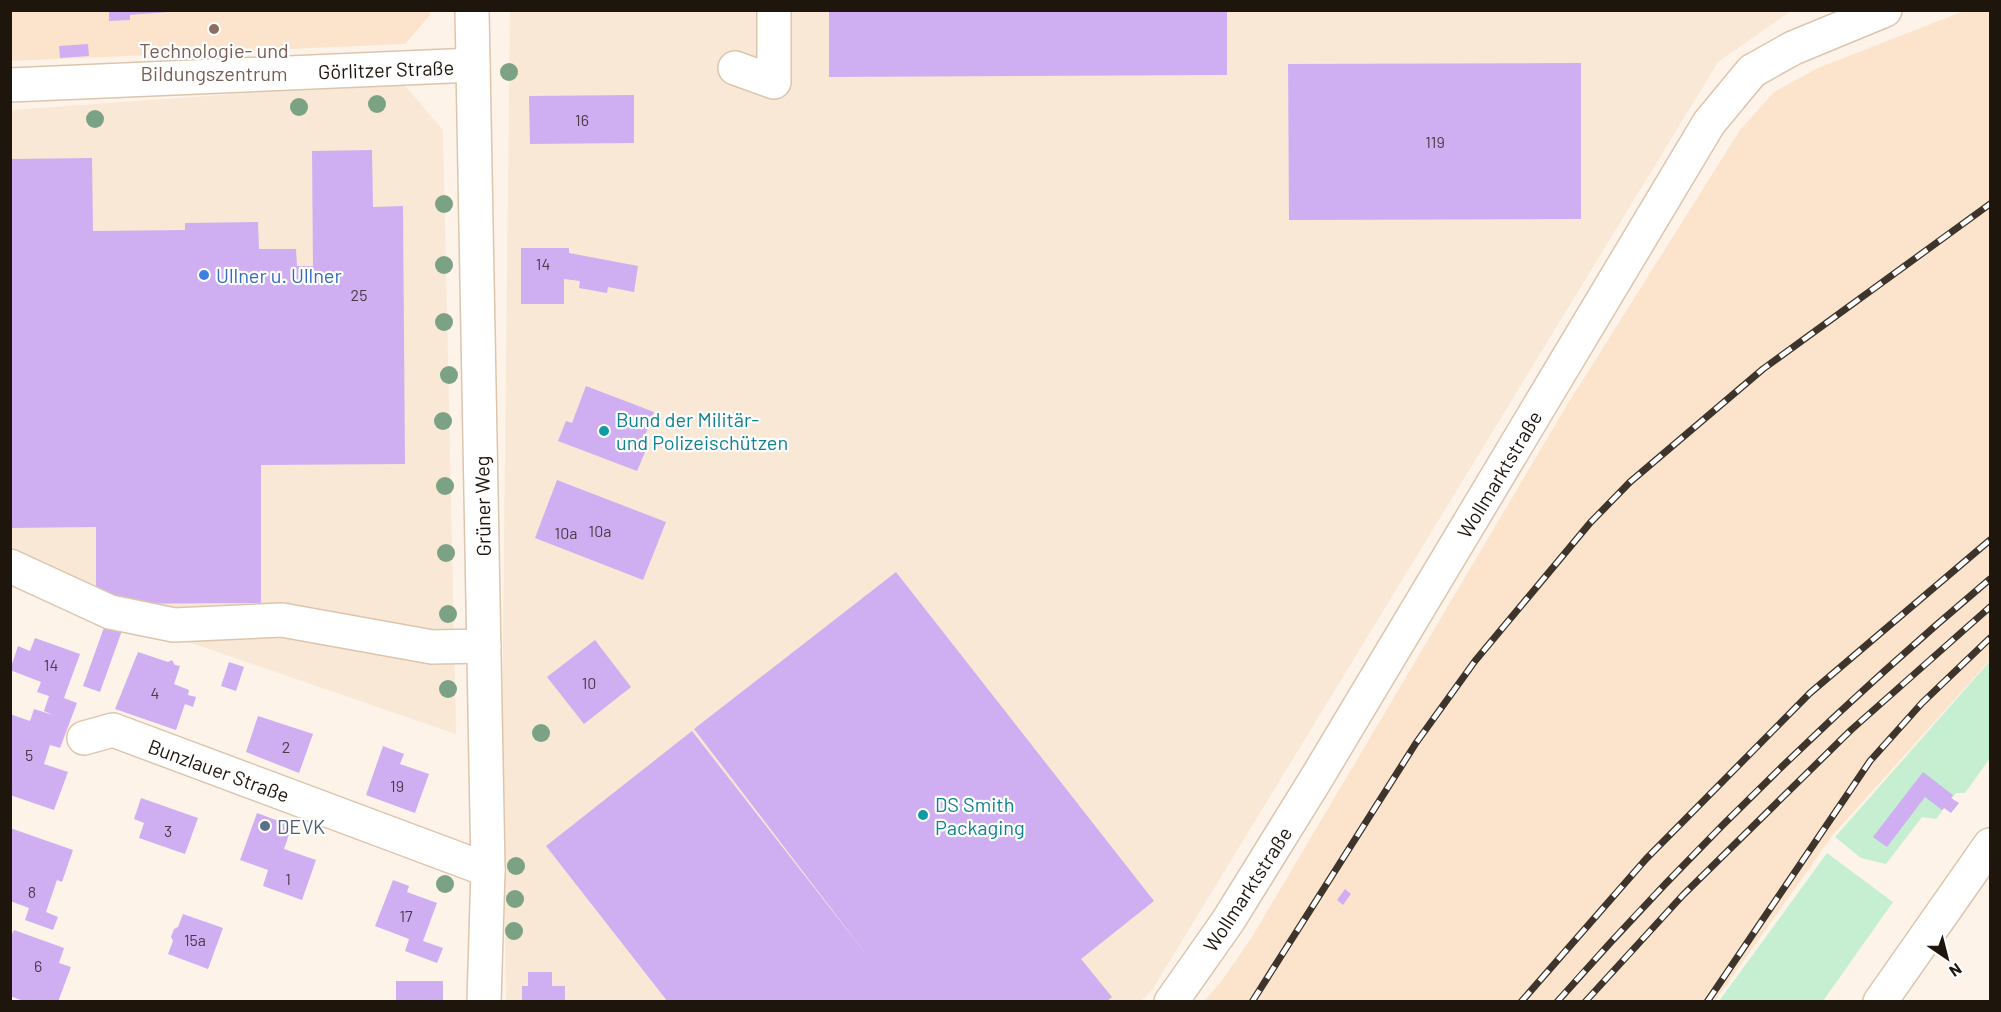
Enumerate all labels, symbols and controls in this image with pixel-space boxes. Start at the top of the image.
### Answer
marker: Technologie- und Bildungszentrum [207,22,221,36]
place label: Technologie- und Bildungszentrum [139,38,289,85]
street label: Görlitzer Straße [317,55,455,83]
house number: 16 [575,110,589,129]
house number: 119 [1425,132,1445,151]
house number: 14 [536,254,550,273]
place label: Ullner u. Ullner [216,263,342,287]
marker: Ullner u. Ullner [197,268,211,282]
house number: 25 [351,285,367,304]
street label: Wollmarktstraße [1452,406,1546,542]
place label: Bund der Militär- und Polizeischützen [616,407,788,454]
marker: Bund der Militär- und Polizeischützen [597,424,611,438]
street label: Grüner Weg [469,455,495,557]
house number: 10a [589,521,611,540]
house number: 10a [555,523,577,542]
house number: 14 [44,655,58,674]
house number: 10 [582,673,596,692]
house number: 4 [151,683,159,702]
street label: Bunzlauer Straße [145,733,293,807]
house number: 2 [282,737,290,756]
house number: 5 [25,745,33,764]
house number: 19 [390,776,404,795]
place label: DS Smith Packaging [935,792,1025,839]
marker: DS Smith Packaging [916,808,930,822]
place label: DEVK [277,814,325,838]
marker: DEVK [258,819,272,833]
house number: 3 [164,821,172,840]
street label: Wollmarktstraße [1198,822,1296,956]
house number: 1 [285,869,291,888]
house number: 8 [28,882,36,901]
house number: 17 [399,906,413,925]
north arrow [1917,928,1977,988]
house number: 15a [184,930,206,949]
house number: 6 [34,956,42,975]
text: N [1946,960,1966,982]

